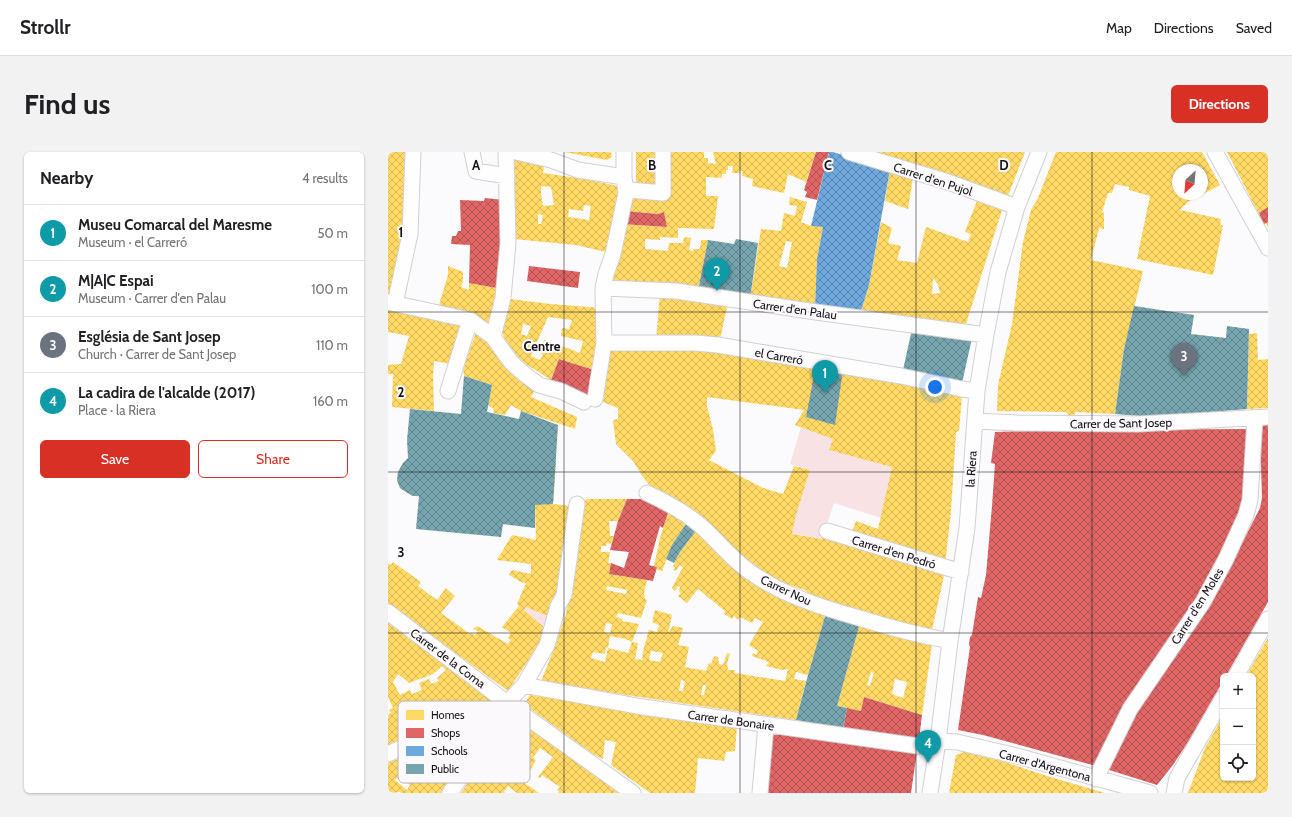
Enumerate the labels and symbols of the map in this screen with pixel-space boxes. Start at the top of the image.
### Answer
text: A [472,157,481,173]
text: B [648,157,656,173]
text: C [824,157,832,173]
text: D [999,157,1009,173]
street label: Carrer d'en Pujol [892,159,975,199]
north arrow [1172,164,1208,200]
text: 1 [399,224,403,240]
pin: 2 [704,258,730,291]
street label: Carrer d'en Palau [752,296,838,322]
district label: Centre [524,338,561,354]
pin: 3 [1171,343,1197,376]
street label: el Carreró [754,344,805,368]
pin: 1 [812,360,838,393]
your location [925,377,945,397]
text: 2 [398,384,405,400]
street label: Carrer de Sant Josep [1070,415,1173,431]
street label: la Riera [962,450,980,488]
street label: Carrer d'en Pedró [850,532,938,572]
text: 3 [397,544,405,560]
street label: Carrer d'en Moles [1167,565,1227,647]
street label: Carrer Nou [758,572,814,608]
street label: Carrer de la Coma [407,625,489,691]
legend [398,701,530,783]
street label: Carrer de Bonaire [687,706,775,734]
text: Homes [431,708,465,722]
text: Shops [431,726,460,740]
pin: 4 [915,730,941,763]
text: Schools [431,744,468,758]
street label: Carrer d'Argentona [997,746,1093,785]
text: Public [431,762,459,776]

